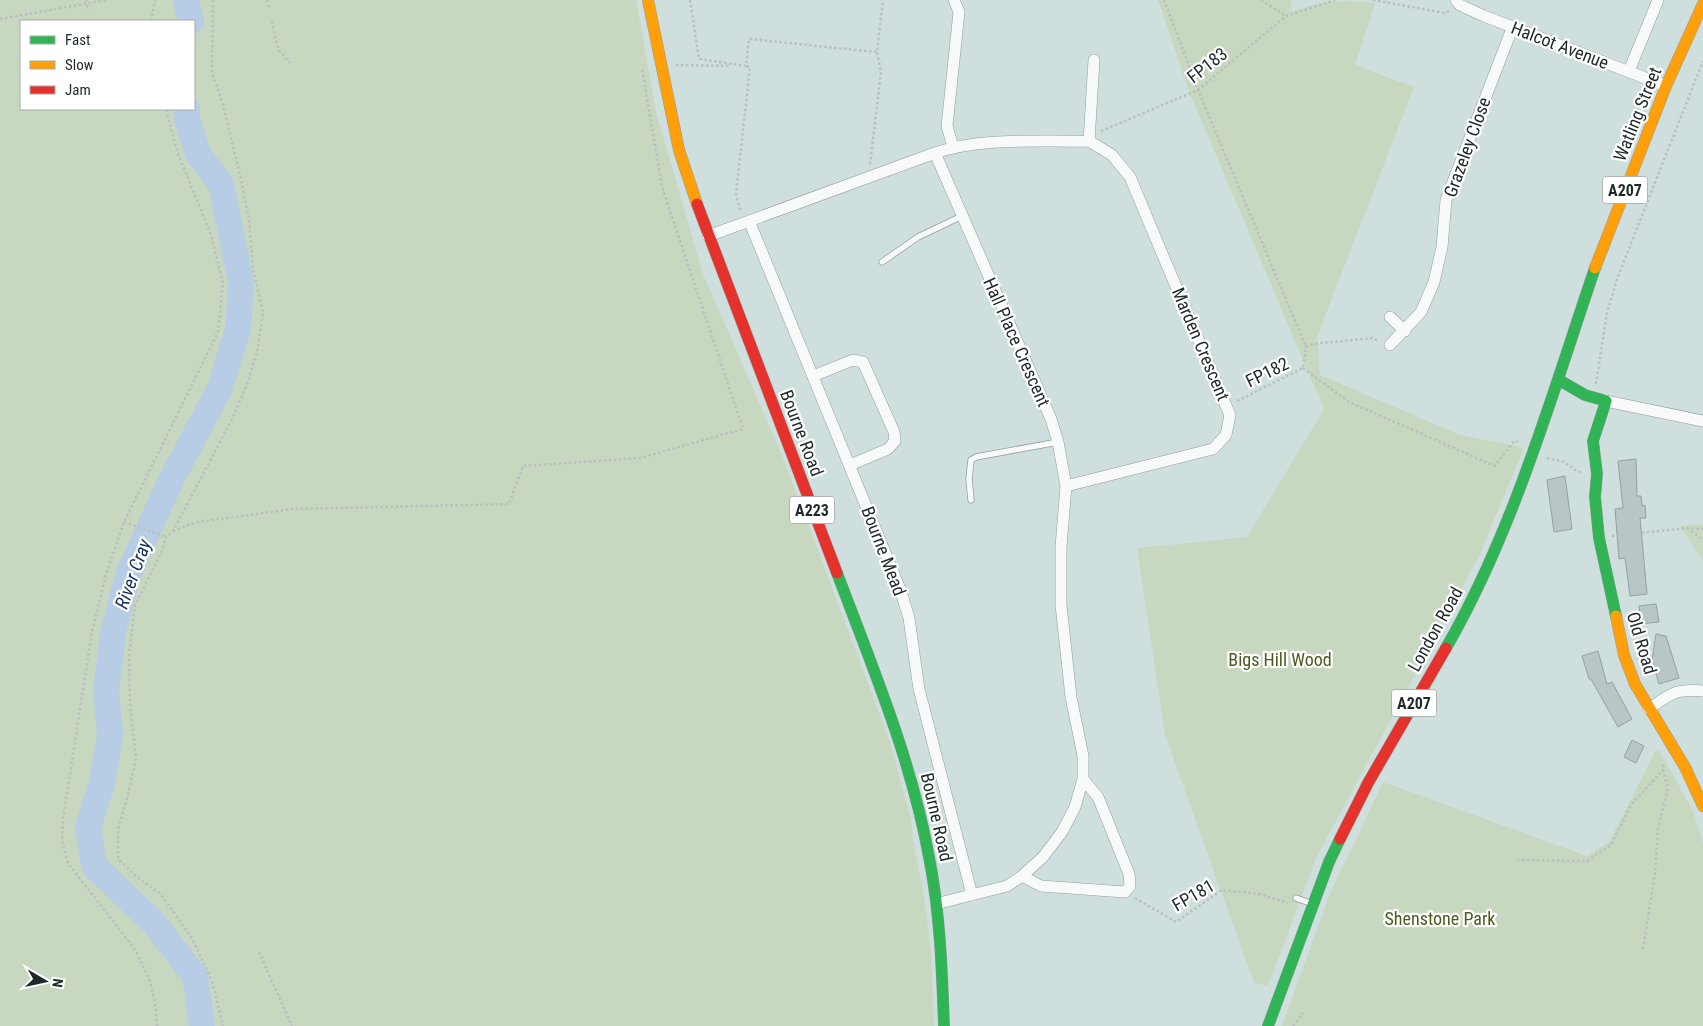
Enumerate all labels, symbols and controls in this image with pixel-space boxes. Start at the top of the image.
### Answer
street label: Halcot Avenue [1508,17,1612,73]
legend [20,20,195,110]
text: Fast [65,31,90,49]
street label: FP183 [1183,43,1231,87]
text: Slow [65,56,94,74]
street label: Watling Street [1609,64,1665,164]
text: Jam [65,81,91,99]
street label: Grazeley Close [1439,94,1495,200]
road number: A207 [1602,176,1648,204]
street label: Hall Place Crescent [979,274,1055,410]
street label: Marden Crescent [1168,284,1234,404]
street label: FP182 [1242,353,1292,391]
street label: Bourne Road [776,387,828,479]
road number: A223 [790,496,834,524]
street label: Bourne Mead [857,503,911,599]
water label: River Cray [110,535,157,612]
street label: London Road [1403,583,1467,675]
street label: Old Road [1623,609,1661,677]
park label: Bigs Hill Wood [1228,649,1332,670]
road number: A207 [1392,690,1436,716]
street label: Bourne Road [917,771,957,863]
street label: FP181 [1168,875,1218,915]
park label: Shenstone Park [1385,908,1495,929]
north arrow [20,956,70,1006]
text: N [49,978,66,989]

